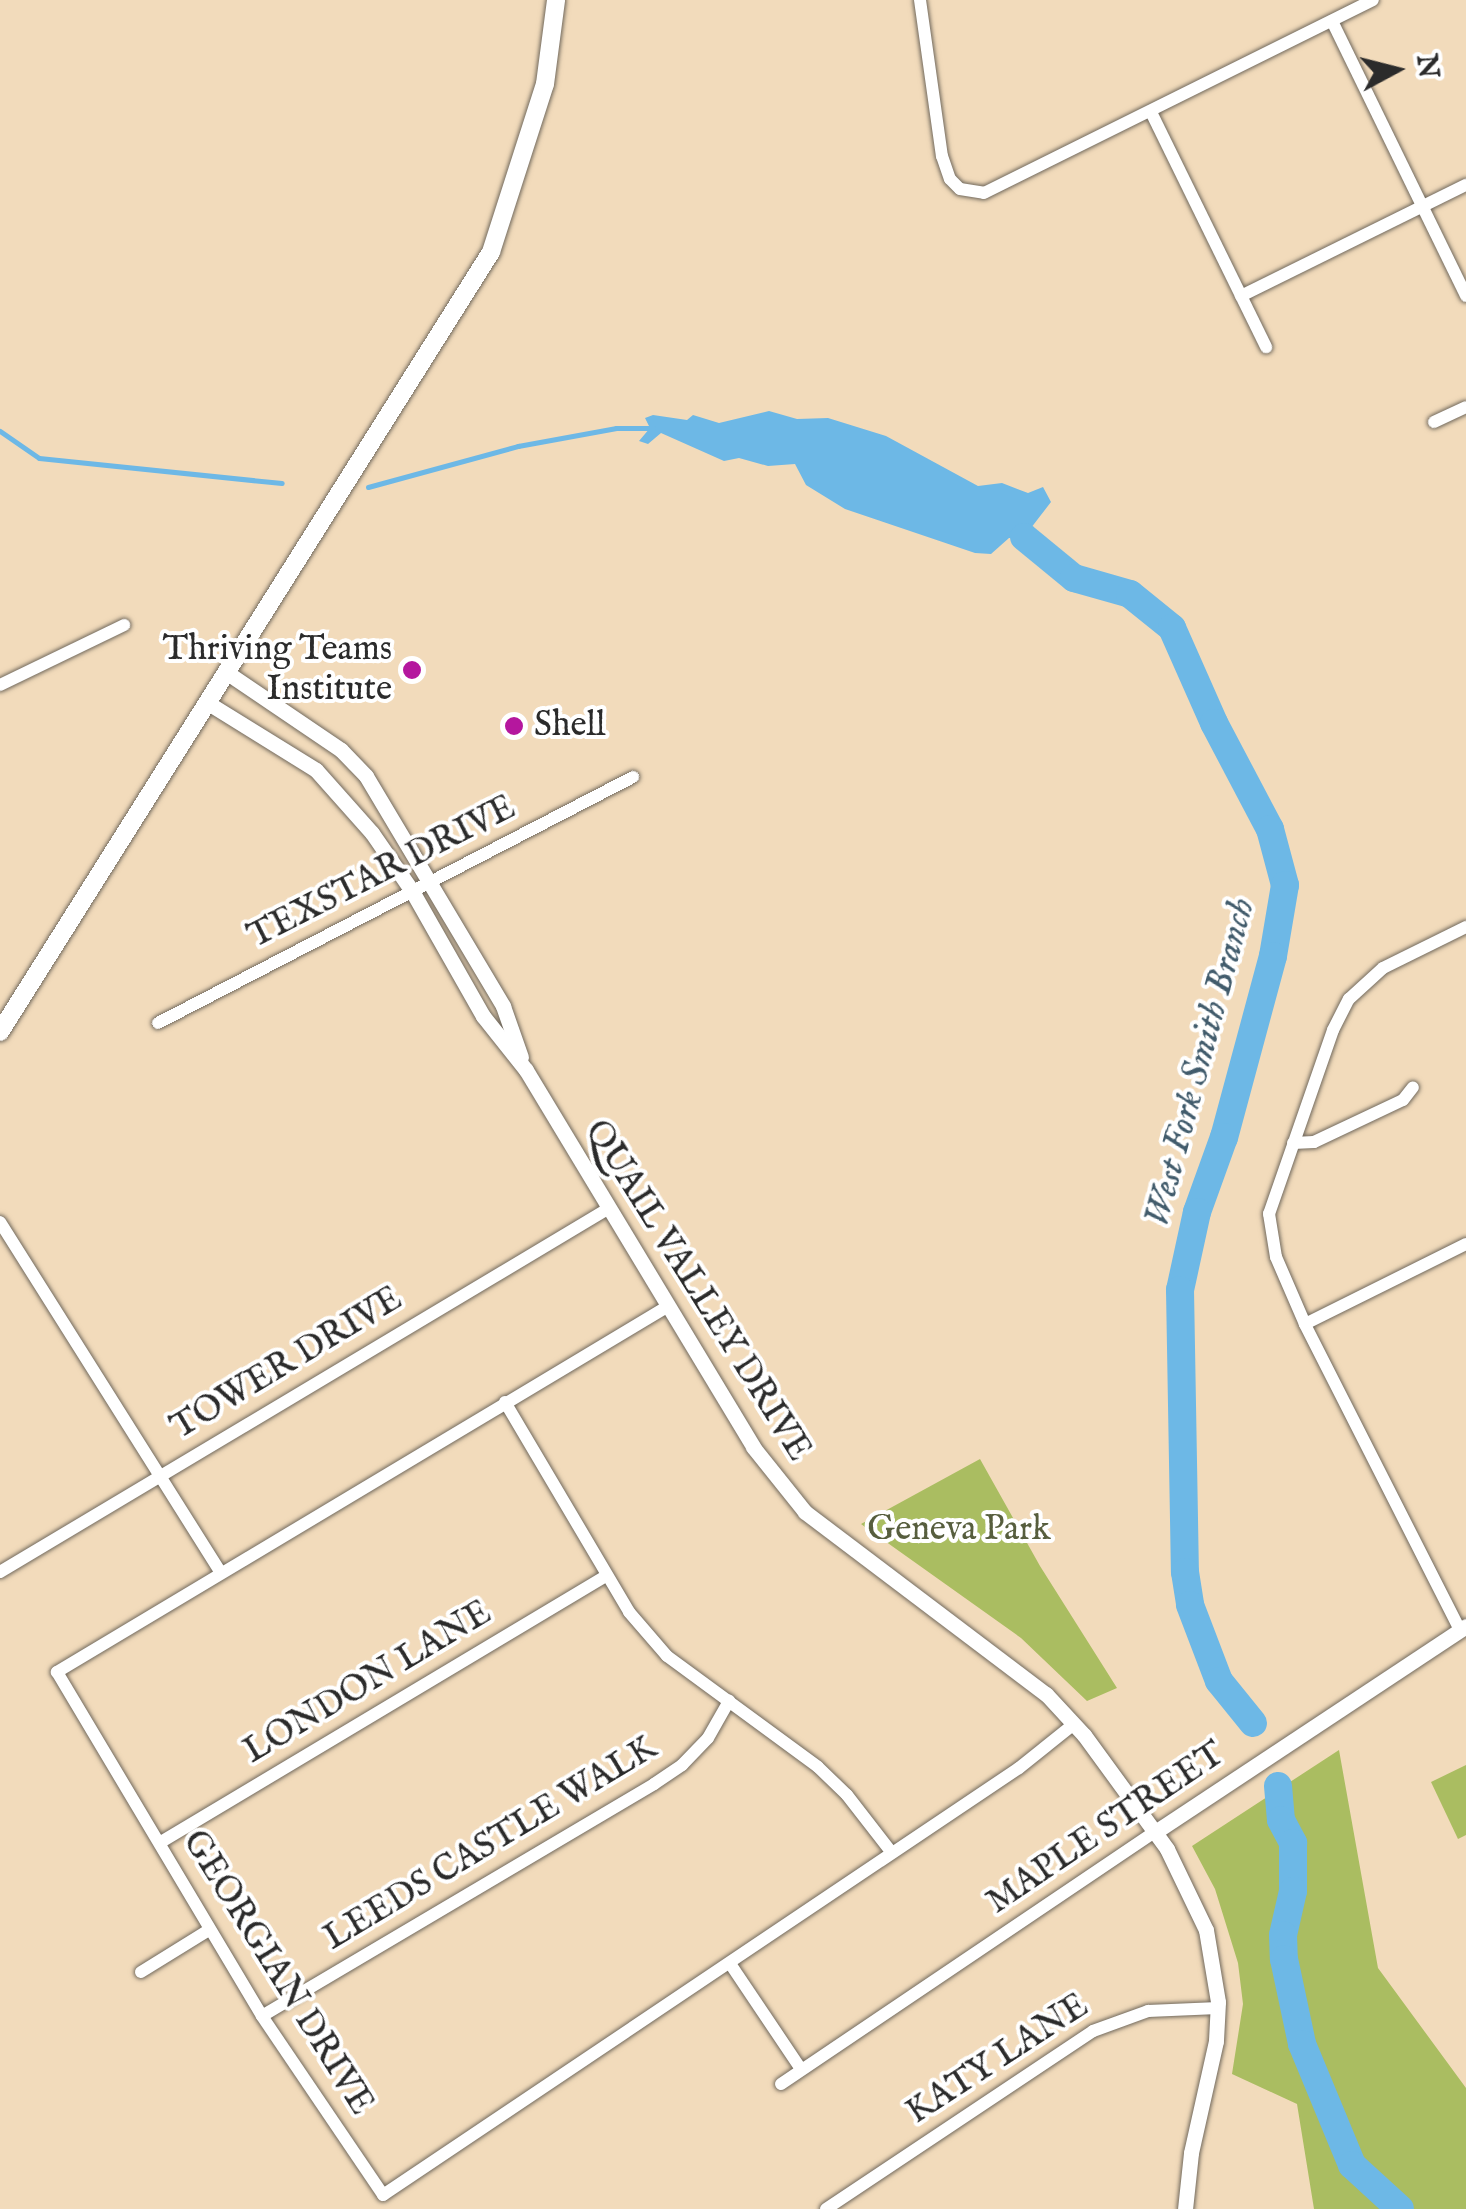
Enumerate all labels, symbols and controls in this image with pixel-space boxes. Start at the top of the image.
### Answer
north arrow [1346,20,1446,120]
text: N [1407,52,1445,80]
place label: Thriving Teams Institute [163,629,392,711]
marker: Thriving Teams Institute [401,659,423,681]
place label: Shell [534,705,606,747]
marker: Shell [503,715,525,737]
street label: TEXSTAR DRIVE [241,787,523,959]
water label: West Fork Smith Branch [1135,894,1267,1232]
street label: QUAIL VALLEY DRIVE [575,1113,819,1469]
street label: TOWER DRIVE [164,1278,410,1450]
park label: Geneva Park [867,1509,1051,1551]
street label: LONDON LANE [237,1593,499,1773]
street label: LEEDS CASTLE WALK [317,1728,665,1960]
street label: MAPLE STREET [979,1734,1233,1924]
street label: GEORGIAN DRIVE [173,1823,381,2123]
street label: KATY LANE [899,1986,1097,2134]

